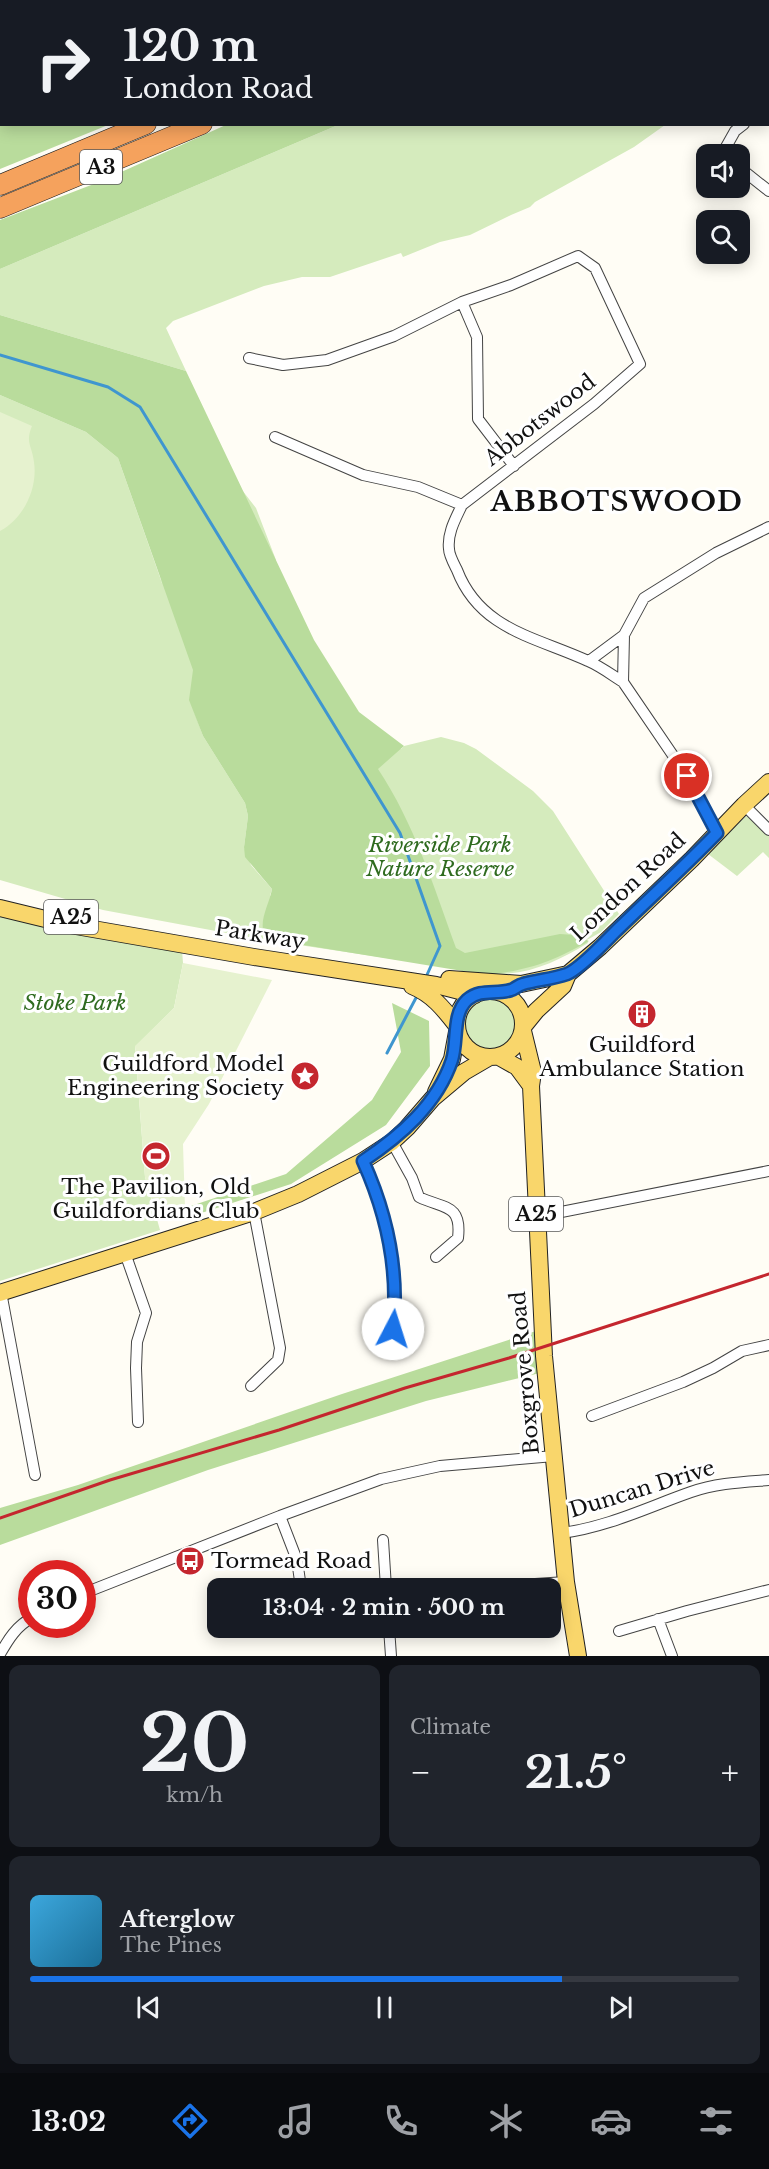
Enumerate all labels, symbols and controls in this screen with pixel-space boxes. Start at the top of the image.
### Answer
text: 120 m [123,20,258,72]
icon: right [24,24,102,102]
text: London Road [123,72,313,105]
map controls [696,144,750,264]
button: sound [696,144,750,198]
road number: A3 [80,150,122,184]
button: search [696,210,750,264]
street label: Abbotswood [478,369,601,472]
district label: ABBOTSWOOD [490,485,743,518]
pin [661,750,712,801]
icon: arrive [670,759,703,792]
street label: London Road [565,827,691,947]
park label: Riverside Park Nature Reserve [365,832,515,882]
road number: A25 [44,900,98,934]
street label: Parkway [213,915,308,955]
park label: Stoke Park [24,990,126,1016]
building icon: Guildford Ambulance Station [626,998,658,1030]
place label: Guildford Ambulance Station [538,1032,745,1082]
place label: Guildford Model Engineering Society [67,1051,285,1101]
place icon: Guildford Model Engineering Society [289,1060,321,1092]
sports icon: The Pavilion, Old Guildfordians Club [140,1140,172,1172]
place label: The Pavilion, Old Guildfordians Club [53,1174,259,1224]
road number: A25 [509,1197,563,1231]
street label: Boxgrove Road [505,1290,545,1456]
position arrow [361,1297,425,1361]
street label: Duncan Drive [566,1455,718,1523]
bus stop icon: Tormead Road [174,1545,206,1577]
place label: Tormead Road [211,1548,372,1574]
speed limit sign: 30 [18,1560,96,1638]
text: 13:04 · 2 min · 500 m [263,1594,505,1621]
text: 20 [140,1695,249,1792]
text: Climate [410,1715,491,1739]
text: 21.5° [525,1744,627,1800]
text: − [410,1752,431,1793]
text: + [721,1752,739,1793]
text: km/h [166,1783,223,1807]
text: Afterglow [120,1906,235,1933]
text: The Pines [120,1933,222,1957]
icon: previous [132,1991,165,2024]
icon: pause [368,1991,401,2024]
icon: next [604,1991,637,2024]
icon: directions [169,2100,211,2142]
icon: music [275,2100,317,2142]
icon: phone [380,2100,422,2142]
icon: climate [485,2100,527,2142]
icon: car [590,2100,632,2142]
icon: filters [695,2100,737,2142]
text: 13:02 [32,2105,106,2138]

